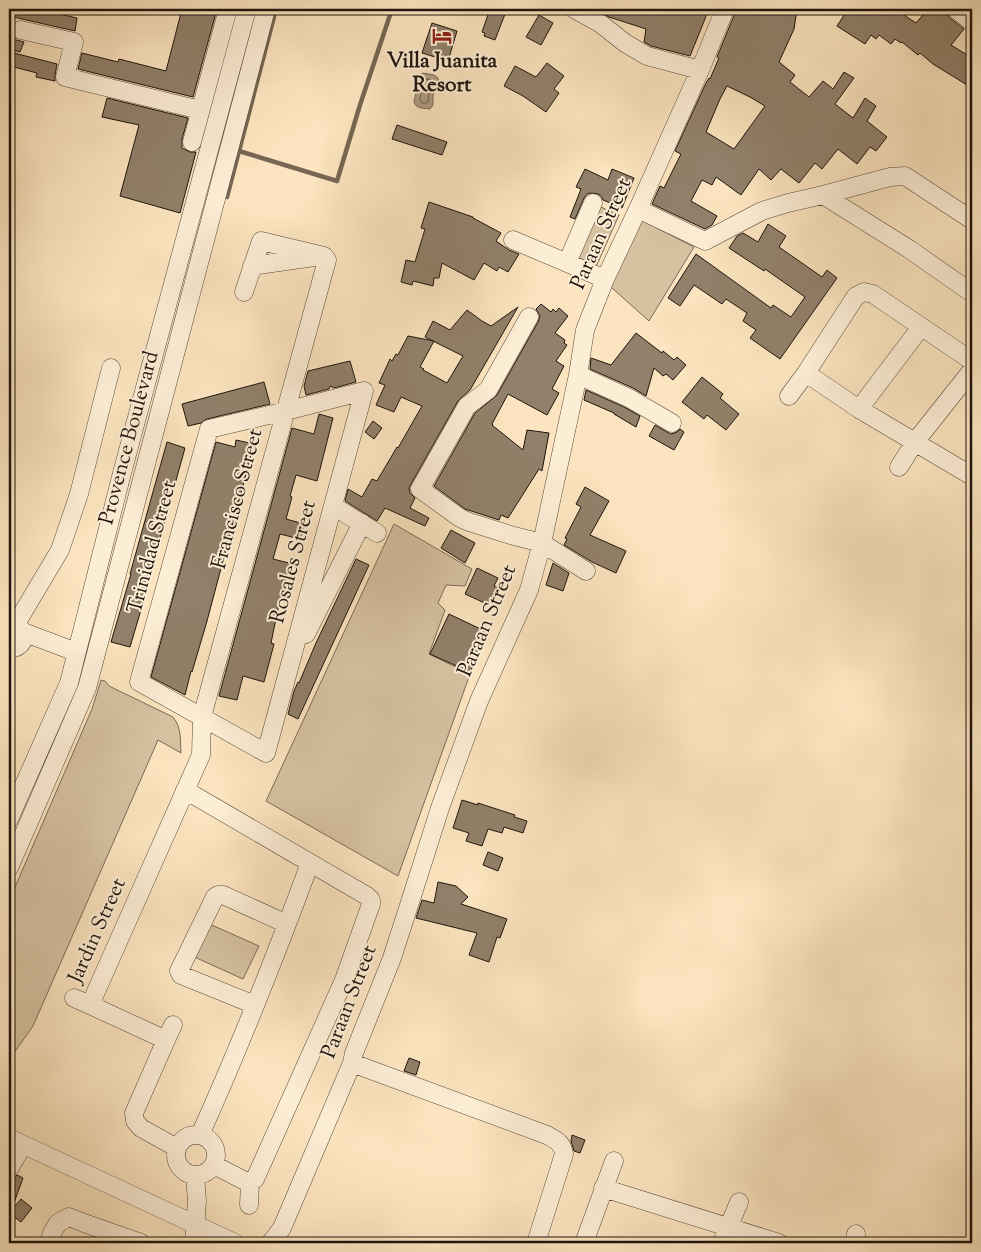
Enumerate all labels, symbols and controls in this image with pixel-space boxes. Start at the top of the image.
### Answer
hotel icon: Villa Juanita Resort [431,25,453,47]
place label: Villa Juanita Resort [387,47,498,101]
street label: Paraan Street [564,173,640,295]
street label: Provence Boulevard [92,348,168,528]
street label: Francisco Street [205,425,271,573]
street label: Trinidad Street [121,477,185,617]
street label: Rosales Street [263,497,325,627]
street label: Paraan Street [451,560,525,682]
street label: Jardin Street [61,874,135,989]
street label: Paraan Street [315,941,385,1063]

